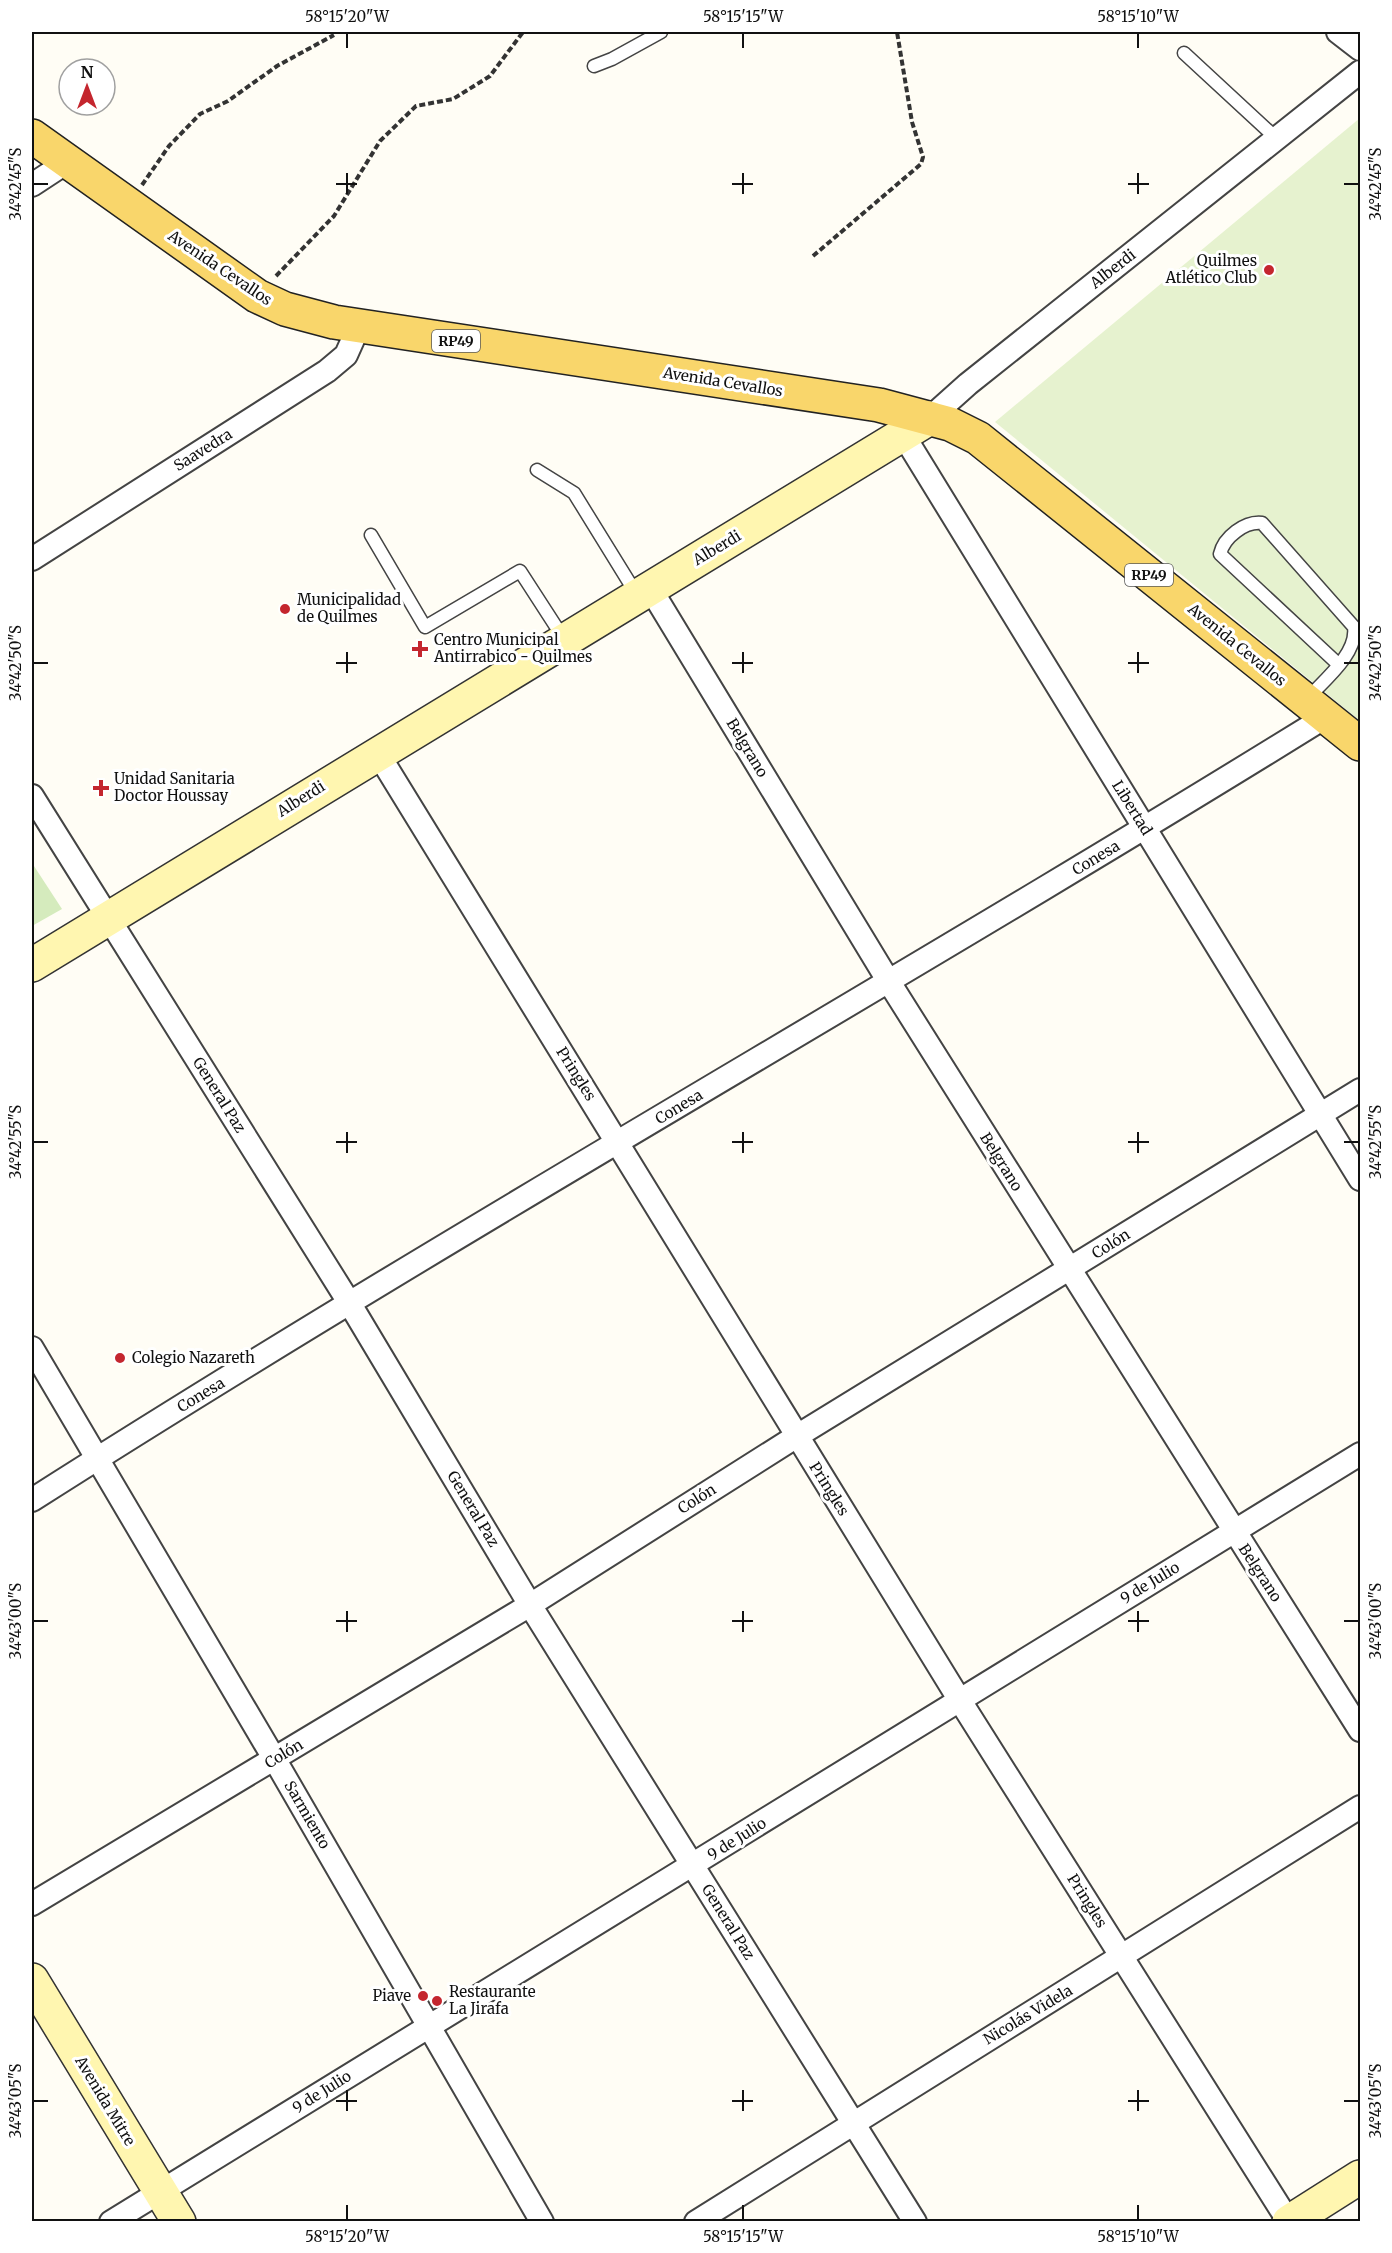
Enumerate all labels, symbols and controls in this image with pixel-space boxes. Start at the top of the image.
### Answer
text: 58°15'20"W [305,7,390,26]
text: 58°15'15"W [703,7,784,26]
text: 58°15'10"W [1097,7,1180,26]
north arrow [57,57,117,117]
text: N [81,62,94,82]
text: 34°42'45"S [6,147,25,220]
text: 34°42'45"S [1366,147,1385,220]
street label: Avenida Cevallos [164,225,276,309]
street label: Alberdi [1085,245,1139,293]
place label: Quilmes Atlético Club [1164,251,1257,287]
marker: Quilmes Atlético Club [1262,263,1276,277]
road number: RP49 [432,330,480,352]
street label: Avenida Cevallos [661,363,784,400]
street label: Saavedra [170,424,235,475]
street label: Alberdi [688,526,744,570]
road number: RP49 [1125,564,1173,586]
place label: Municipalidad de Quilmes [297,590,401,626]
street label: Avenida Cevallos [1184,599,1290,690]
marker: Municipalidad de Quilmes [278,602,292,616]
text: 34°42'50"S [6,625,25,701]
text: 34°42'50"S [1366,625,1385,701]
place label: Centro Municipal Antirrabico - Quilmes [433,630,592,666]
marker: Centro Municipal Antirrabico - Quilmes [411,640,429,658]
street label: Belgrano [722,715,772,781]
place label: Unidad Sanitaria Doctor Houssay [114,769,235,805]
street label: Alberdi [272,776,328,821]
street label: Libertad [1108,777,1157,839]
marker: Unidad Sanitaria Doctor Houssay [92,779,110,797]
street label: Conesa [1069,836,1123,879]
street label: Pringles [552,1043,600,1104]
street label: General Paz [189,1053,250,1136]
street label: Conesa [652,1085,706,1128]
text: 34°42'55"S [6,1105,25,1179]
text: 34°42'55"S [1366,1105,1385,1179]
street label: Belgrano [976,1129,1027,1195]
street label: Colón [1088,1224,1133,1263]
place label: Colegio Nazareth [132,1348,255,1367]
marker: Colegio Nazareth [113,1351,127,1365]
street label: Conesa [174,1373,228,1416]
street label: Pringles [805,1458,853,1519]
street label: General Paz [443,1467,504,1550]
street label: Colón [674,1479,719,1518]
street label: Belgrano [1235,1540,1286,1605]
street label: 9 de Julio [1117,1557,1183,1608]
text: 34°43'00"S [6,1583,25,1659]
text: 34°43'00"S [1366,1583,1385,1659]
street label: Colón [261,1735,306,1772]
street label: Sarmiento [280,1777,335,1852]
street label: 9 de Julio [704,1813,770,1864]
street label: Pringles [1063,1870,1111,1931]
street label: General Paz [698,1880,759,1963]
street label: Nicolás Videla [980,1981,1076,2049]
place label: Restaurante La Jirafa [449,1982,536,2018]
place label: Piave [372,1986,411,2005]
marker: Piave [416,1989,430,2003]
marker: Restaurante La Jirafa [430,1994,444,2008]
street label: Avenida Mitre [71,2052,140,2149]
text: 34°43'05"S [6,2064,25,2138]
text: 34°43'05"S [1366,2064,1385,2138]
street label: 9 de Julio [289,2066,355,2117]
text: 58°15'20"W [305,2227,390,2246]
text: 58°15'15"W [703,2227,784,2246]
text: 58°15'10"W [1097,2227,1180,2246]

